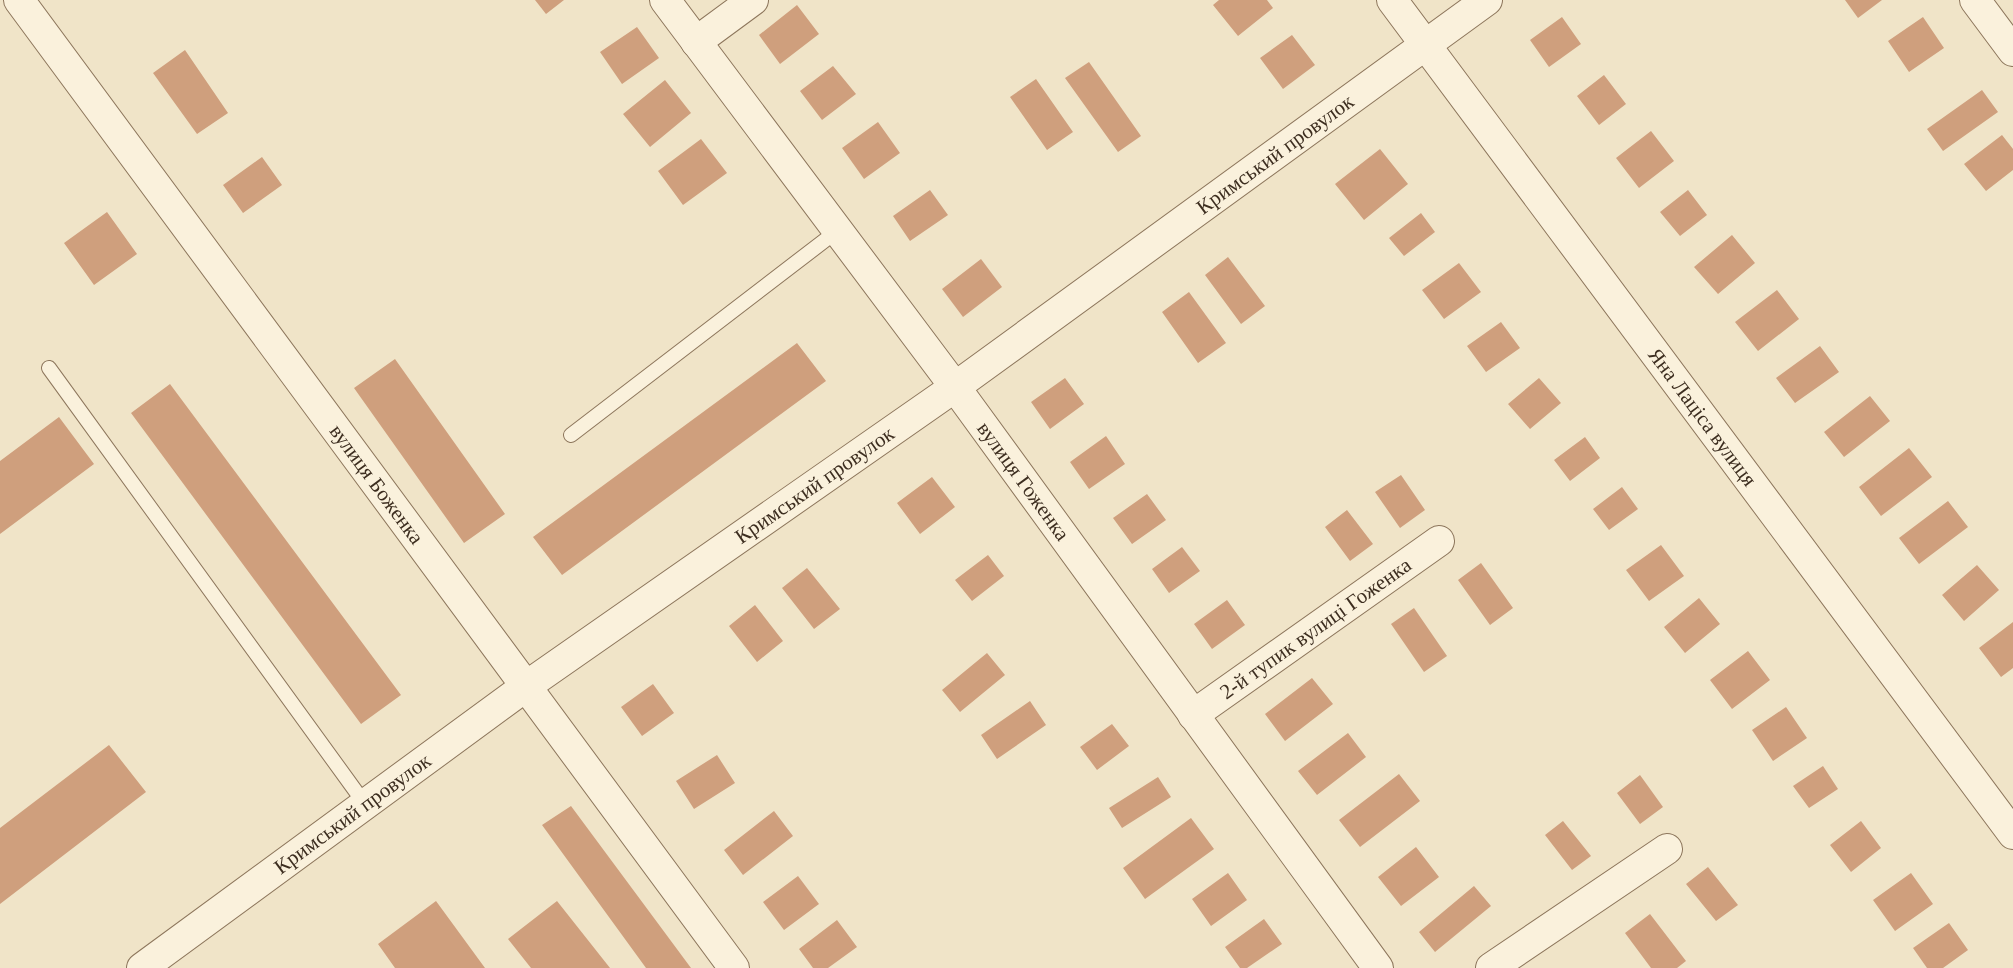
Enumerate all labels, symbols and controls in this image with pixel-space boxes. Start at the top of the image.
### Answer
street label: Кримський провулок [1192,89,1359,219]
street label: Яна Лаціса вулиця [1643,343,1762,491]
street label: вулиця Гоженка [972,417,1075,546]
street label: вулиця Боженка [325,420,429,549]
street label: Кримський провулок [730,421,899,549]
street label: 2-й тупик вулиці Гоженка [1215,552,1416,704]
street label: Кримський провулок [269,748,436,879]

